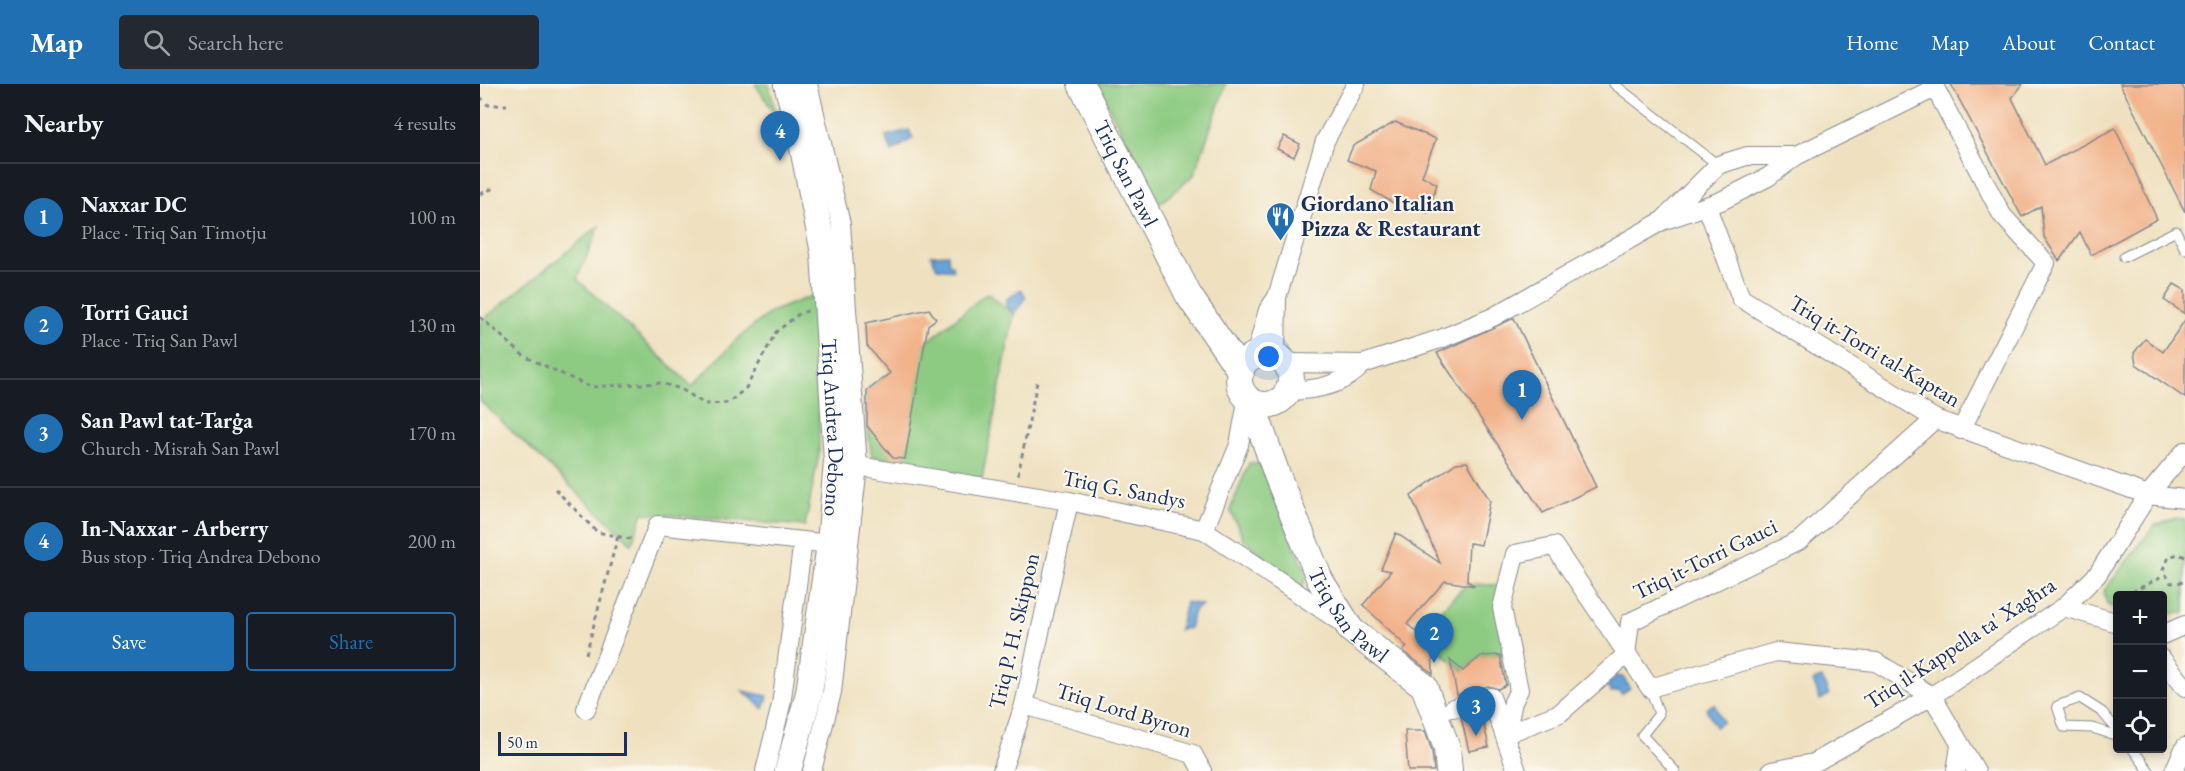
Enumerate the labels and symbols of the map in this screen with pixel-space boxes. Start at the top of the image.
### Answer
pin: 4 [760,112,800,161]
street label: Triq San Pawl [1087,115,1166,231]
place label: Giordano Italian Pizza & Restaurant [1301,189,1481,243]
restaurant icon: Giordano Italian Pizza & Restaurant [1264,200,1296,242]
street label: Triq it-Torri tal-Kaptan [1784,288,1967,414]
street label: Triq Andrea Debono [815,338,852,518]
your location [1254,342,1283,371]
pin: 1 [1502,370,1542,420]
street label: Triq G. Sandys [1060,463,1188,515]
street label: Triq it-Torri Gauci [1628,512,1782,606]
street label: Triq P. H. Skippon [982,550,1046,712]
street label: Triq San Pawl [1302,563,1395,669]
street label: Triq il-Kappella ta' Xagħra [1859,570,2061,716]
pin: 2 [1414,614,1454,663]
street label: Triq Lord Byron [1053,676,1196,744]
pin: 3 [1456,686,1496,736]
scale bar [498,729,627,756]

